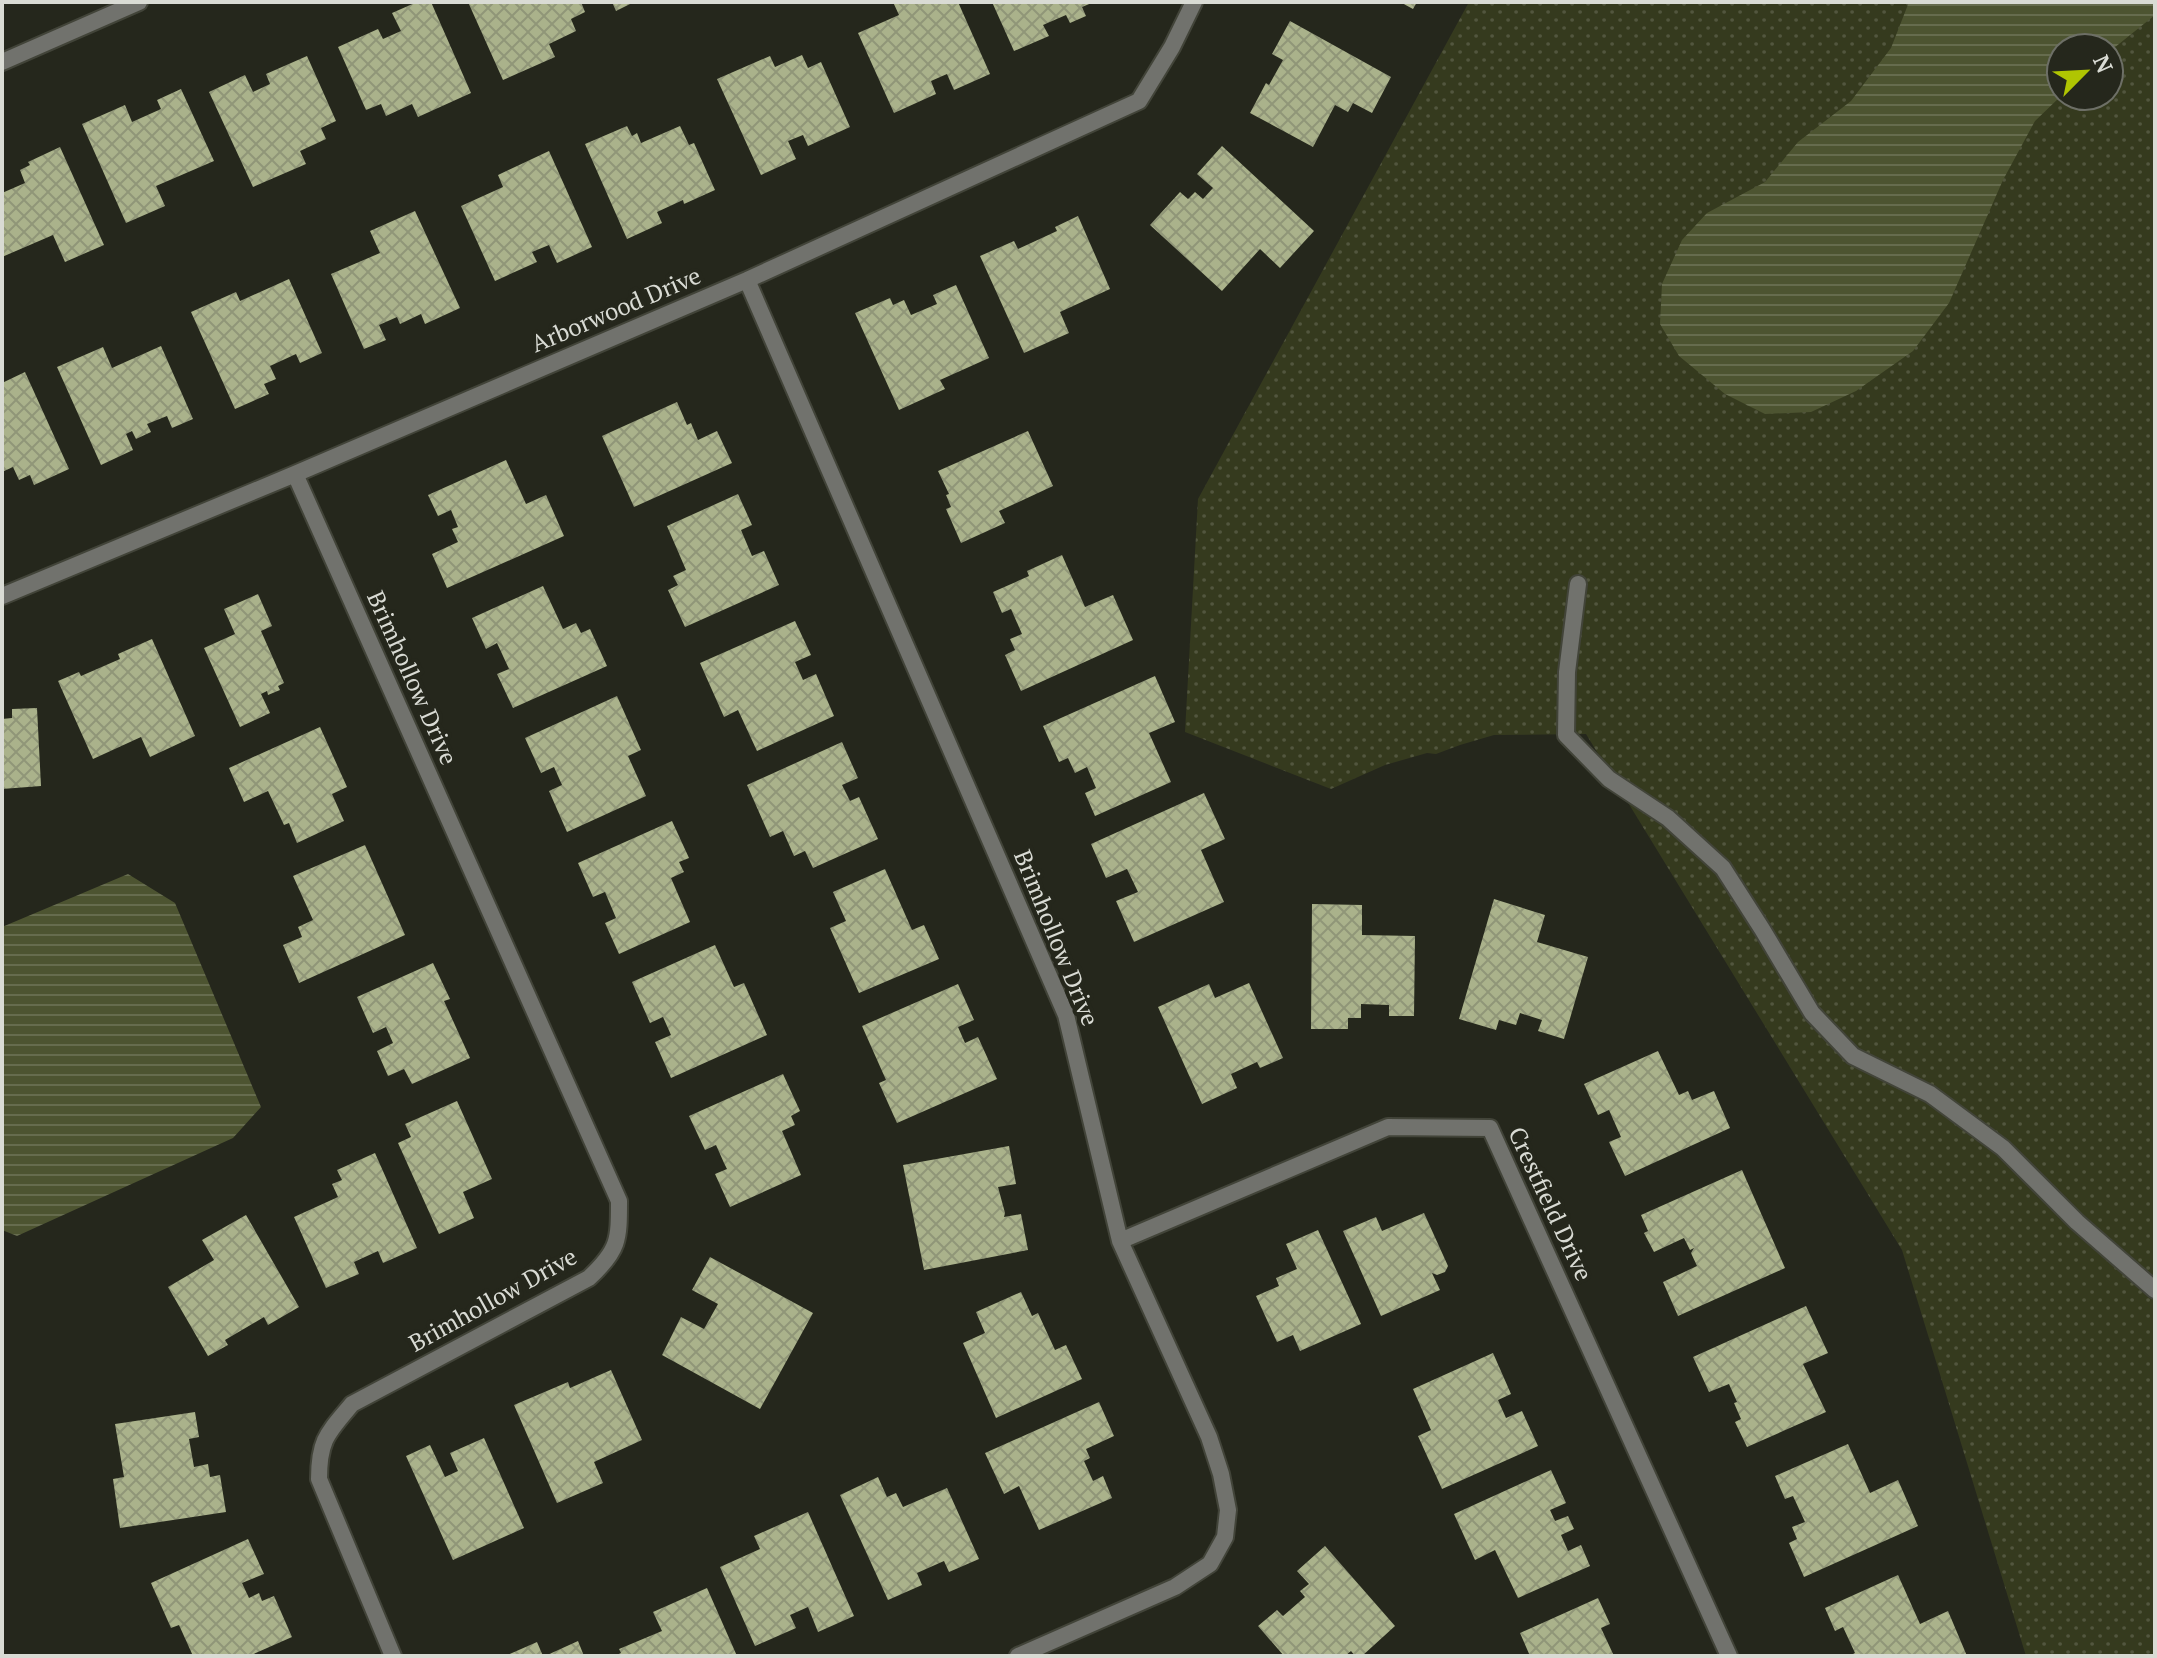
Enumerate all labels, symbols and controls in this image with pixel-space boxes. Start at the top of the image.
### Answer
north arrow [2045,32,2125,112]
text: N [2087,50,2120,77]
street label: Arborwood Drive [526,259,705,359]
street label: Brimhollow Drive [360,586,466,770]
street label: Brimhollow Drive [1007,845,1107,1030]
street label: Crestfield Drive [1501,1122,1601,1286]
street label: Brimhollow Drive [403,1240,582,1359]

